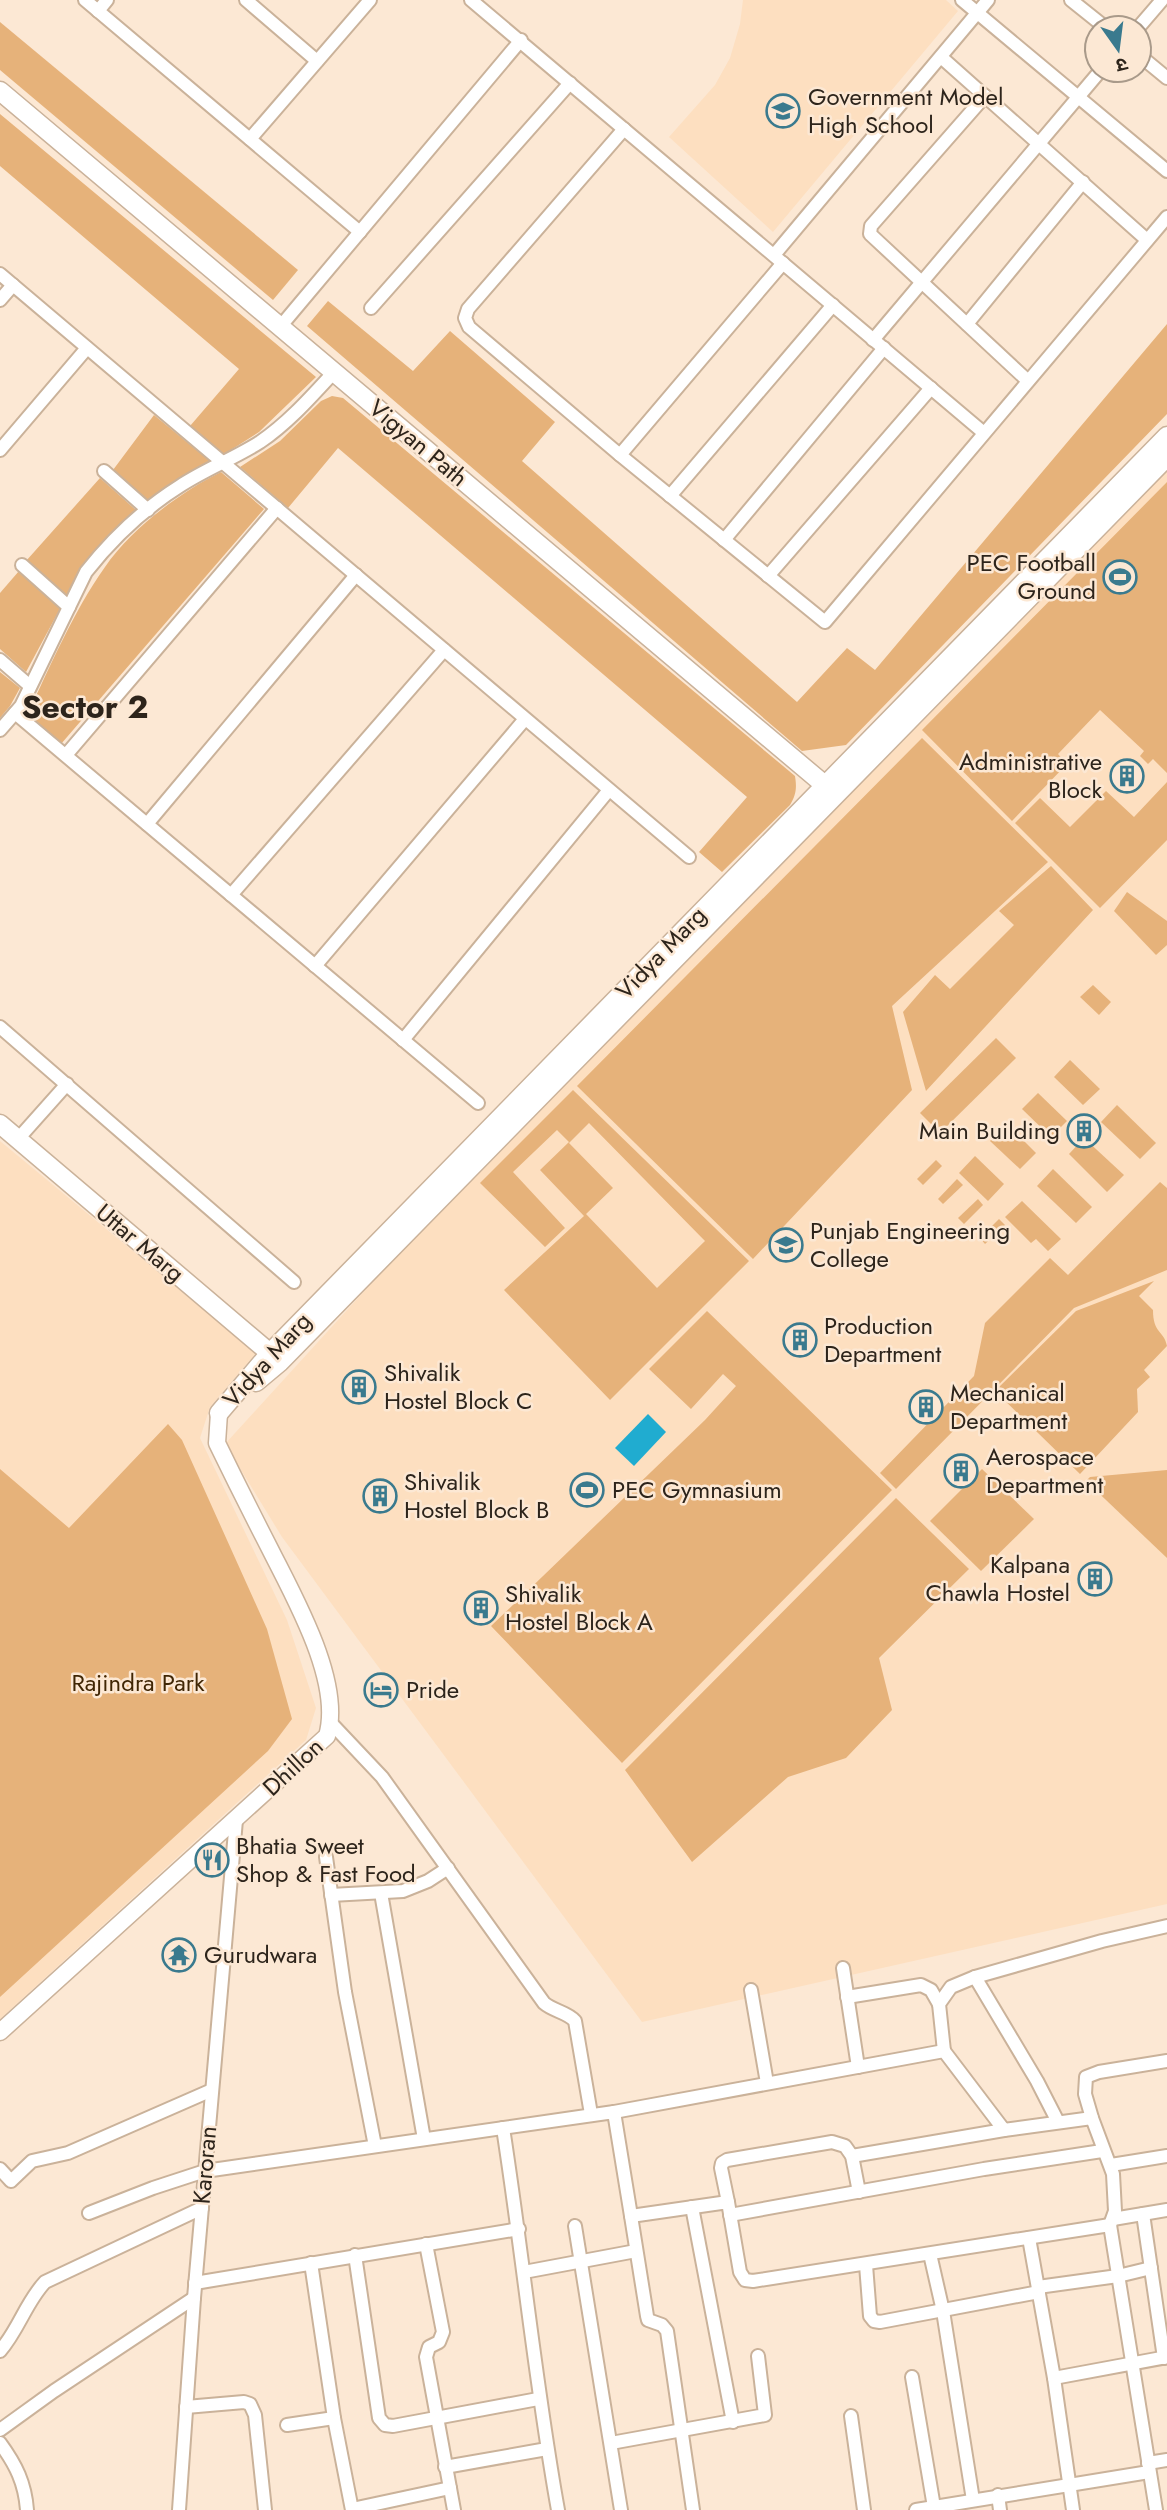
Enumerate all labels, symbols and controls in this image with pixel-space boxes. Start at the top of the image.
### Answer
north arrow [1083,14,1153,84]
text: उ [1112,51,1131,80]
place label: Government Model High School [808,79,1003,142]
school or university icon: Government Model High School [764,92,802,130]
street label: Vigyan Path [361,391,476,495]
place label: PEC Football Ground [966,545,1096,608]
sports icon: PEC Football Ground [1101,558,1139,596]
district label: Sector 2 [22,684,148,730]
place label: Administrative Block [959,744,1102,807]
building icon: Administrative Block [1108,757,1146,795]
street label: Vidya Marg [607,898,714,1007]
building icon: Main Building [1065,1112,1103,1150]
place label: Main Building [919,1113,1060,1148]
street label: Uttar Marg [88,1195,192,1290]
place label: Punjab Engineering College [810,1213,1010,1276]
school or university icon: Punjab Engineering College [767,1226,805,1264]
street label: Vidya Marg [214,1304,319,1415]
place label: Production Department [824,1308,942,1371]
building icon: Production Department [781,1321,819,1359]
place label: Shivalik Hostel Block C [384,1355,532,1418]
building icon: Shivalik Hostel Block C [340,1368,378,1406]
place label: Mechanical Department [950,1375,1068,1438]
building icon: Mechanical Department [907,1388,945,1426]
place label: Aerospace Department [986,1439,1104,1502]
building icon: Aerospace Department [942,1452,980,1490]
place label: Shivalik Hostel Block B [404,1464,549,1527]
sports icon: PEC Gymnasium [568,1471,606,1509]
place label: PEC Gymnasium [612,1472,782,1507]
building icon: Shivalik Hostel Block B [361,1477,399,1515]
place label: Kalpana Chawla Hostel [925,1547,1070,1610]
building icon: Kalpana Chawla Hostel [1076,1560,1114,1598]
place label: Shivalik Hostel Block A [505,1576,653,1639]
building icon: Shivalik Hostel Block A [462,1589,500,1627]
park label: Rajindra Park [71,1665,205,1700]
hotel icon: Pride [362,1671,400,1709]
place label: Pride [406,1672,459,1707]
street label: Dhillon [254,1729,331,1804]
place label: Bhatia Sweet Shop & Fast Food [236,1828,416,1891]
restaurant icon: Bhatia Sweet Shop & Fast Food [193,1841,231,1879]
temple icon: Gurudwara [160,1936,198,1974]
place label: Gurudwara [204,1937,317,1972]
street label: Karoran [184,2124,225,2206]

